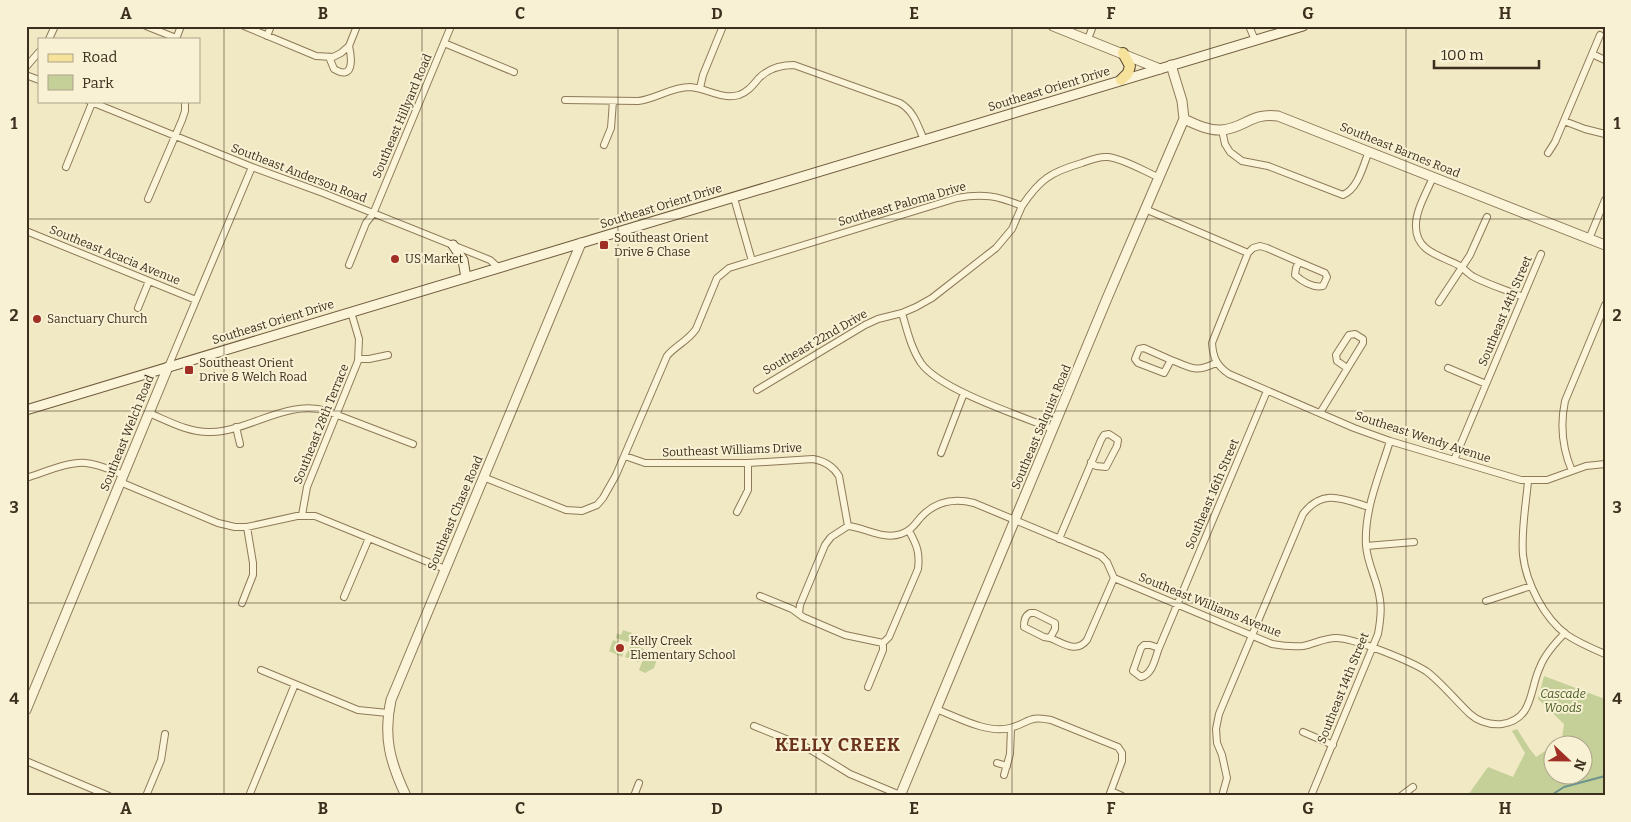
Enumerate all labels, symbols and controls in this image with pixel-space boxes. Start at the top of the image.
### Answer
text: A [120,4,132,23]
text: B [318,4,328,23]
text: C [515,4,525,23]
text: D [711,4,723,23]
text: E [909,4,919,23]
text: F [1107,4,1116,23]
text: G [1302,4,1314,23]
text: H [1499,4,1512,23]
legend [38,38,200,102]
scale bar [1434,38,1538,70]
text: 100 m [1441,46,1484,64]
text: Road [82,48,117,66]
street label: Southeast Hillyard Road [369,52,435,180]
street label: Southeast Orient Drive [986,64,1112,114]
text: Park [82,74,114,92]
text: 1 [11,114,18,133]
text: 1 [1614,114,1621,133]
street label: Southeast Barnes Road [1338,119,1462,181]
street label: Southeast Anderson Road [229,141,369,205]
street label: Southeast Paloma Drive [836,179,968,229]
street label: Southeast Orient Drive [598,181,724,231]
street label: Southeast Acacia Avenue [47,222,183,288]
place label: Southeast Orient Drive & Chase [614,231,709,259]
marker: Southeast Orient Drive & Chase [598,239,610,251]
place label: US Market [405,252,464,266]
marker: US Market [389,253,401,265]
street label: Southeast 14th Street [1475,253,1535,368]
street label: Southeast Orient Drive [210,297,336,347]
text: 2 [9,306,19,325]
street label: Southeast 22nd Drive [760,306,870,378]
text: 2 [1612,306,1622,325]
place label: Sanctuary Church [47,312,148,326]
marker: Sanctuary Church [31,313,43,325]
place label: Southeast Orient Drive & Welch Road [199,356,307,384]
street label: Southeast 28th Terrace [290,362,352,486]
street label: Southeast Salquist Road [1008,362,1074,492]
marker: Southeast Orient Drive & Welch Road [183,364,195,376]
street label: Southeast Welch Road [97,373,157,493]
street label: Southeast Wendy Avenue [1353,408,1493,466]
street label: Southeast 16th Street [1182,436,1242,551]
street label: Southeast Williams Drive [662,441,802,459]
street label: Southeast Chase Road [425,454,485,572]
text: 3 [9,498,19,517]
text: 3 [1612,498,1622,517]
street label: Southeast Williams Avenue [1137,570,1283,640]
street label: Southeast 14th Street [1314,630,1372,746]
place label: Kelly Creek Elementary School [630,634,736,662]
marker: Kelly Creek Elementary School [614,642,626,654]
park label: Cascade Woods [1540,687,1586,715]
text: 4 [9,689,19,708]
text: 4 [1612,689,1622,708]
district label: KELLY CREEK [775,734,901,756]
north arrow [1544,734,1594,784]
text: N [1570,756,1589,773]
text: A [120,799,132,818]
text: B [318,799,328,818]
text: C [515,799,525,818]
text: D [711,799,723,818]
text: E [909,799,919,818]
text: F [1107,799,1116,818]
text: G [1302,799,1314,818]
text: H [1499,799,1512,818]

